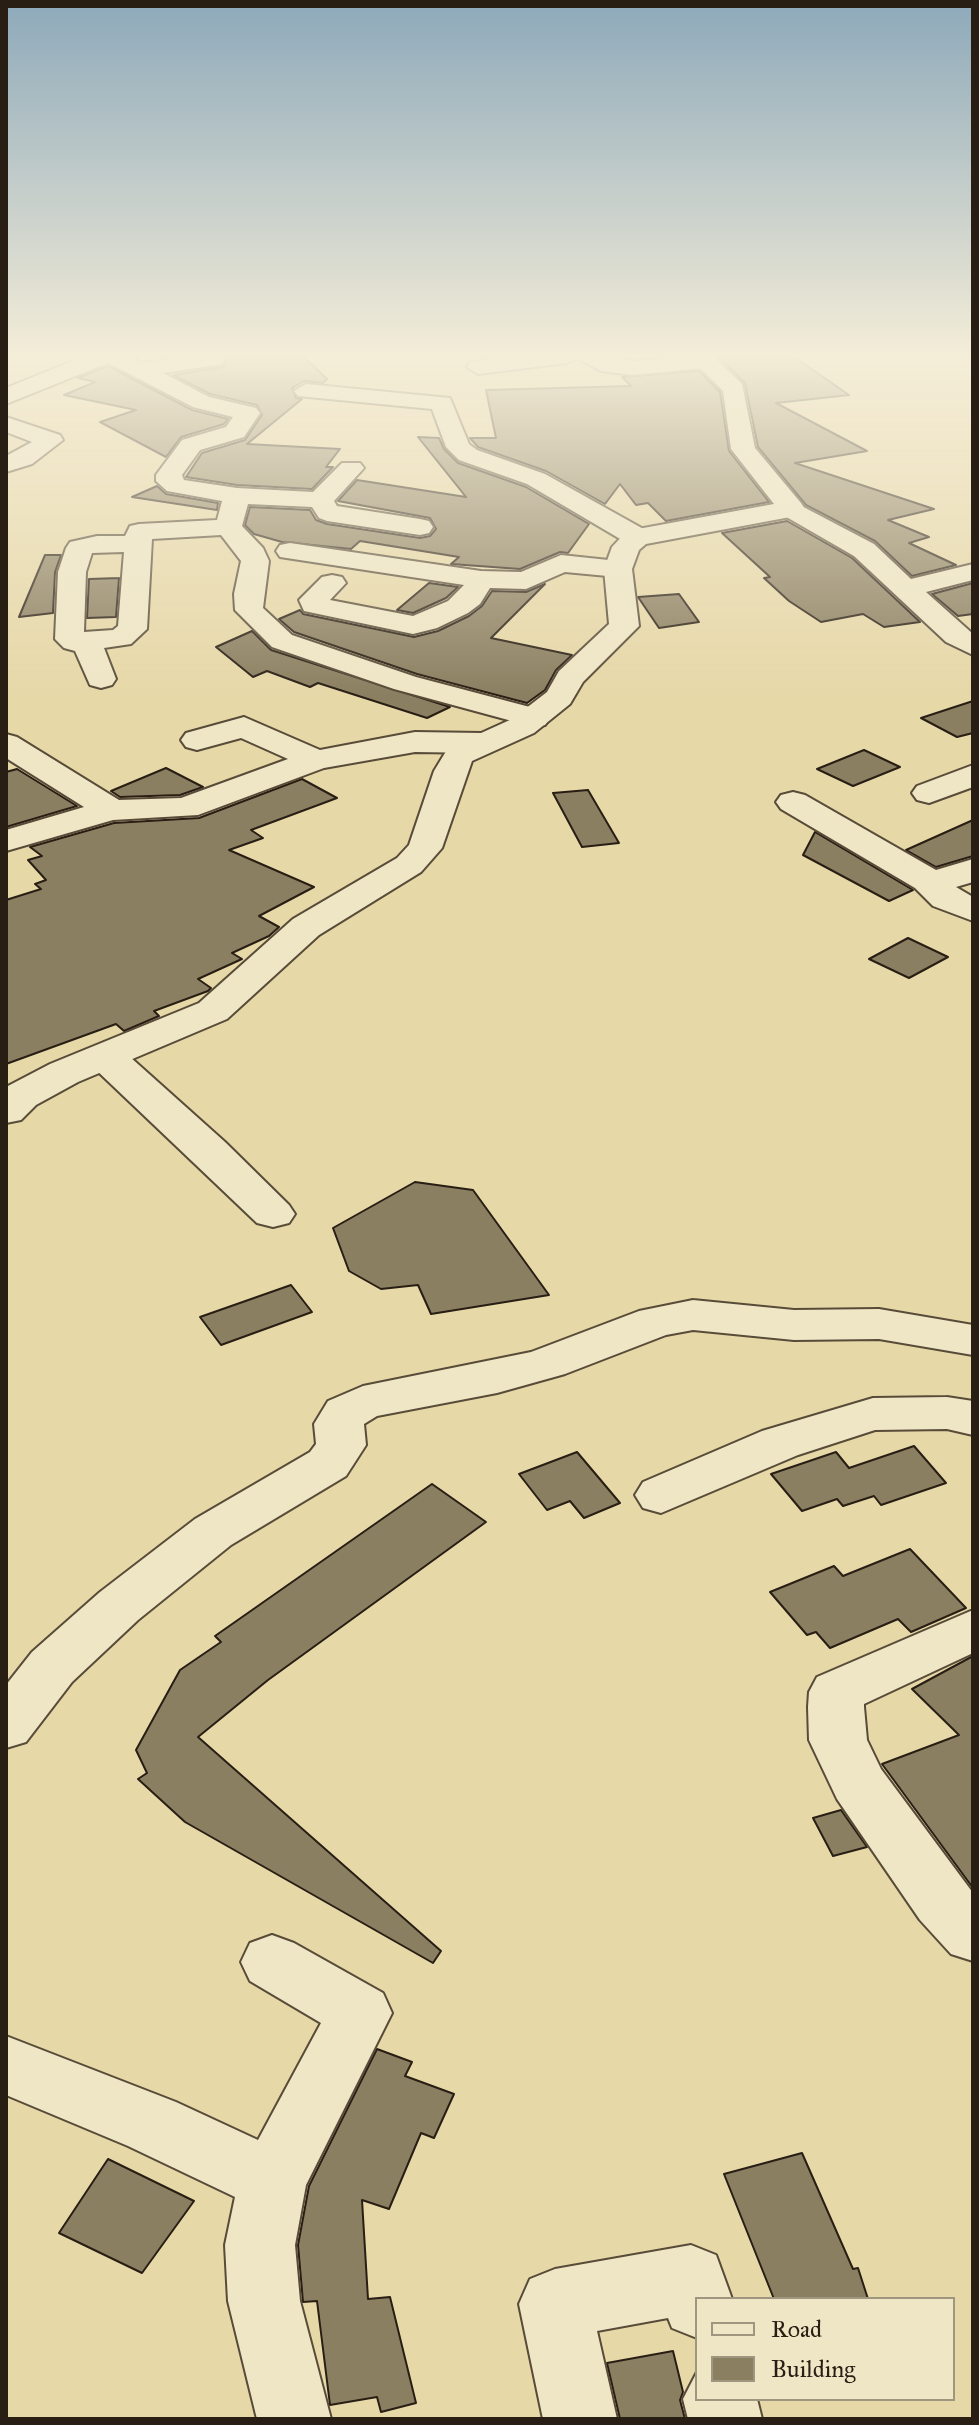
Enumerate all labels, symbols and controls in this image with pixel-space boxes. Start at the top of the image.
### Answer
legend [695,2297,955,2401]
text: Road [771,2314,822,2344]
text: Building [771,2354,856,2384]

